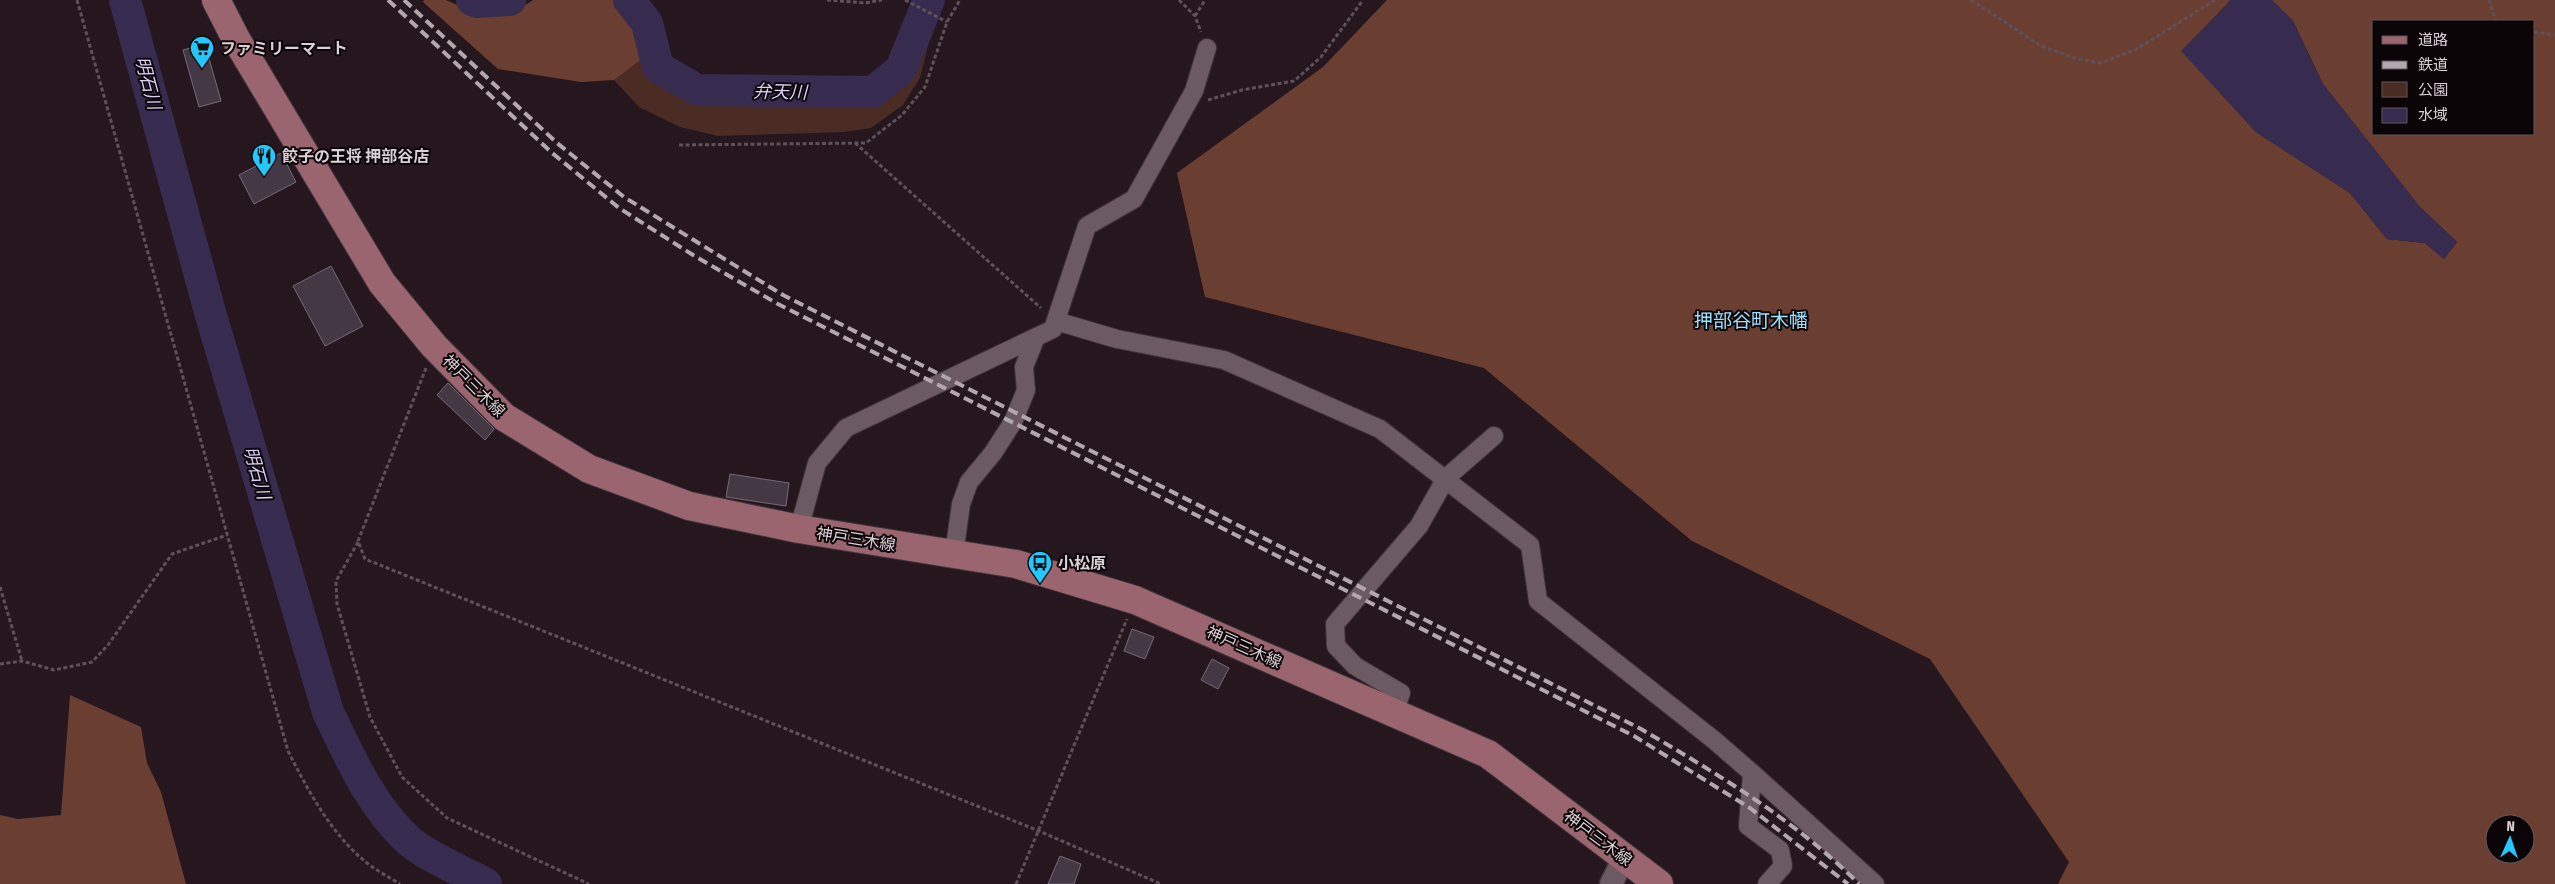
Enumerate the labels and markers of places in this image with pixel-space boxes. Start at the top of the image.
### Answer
supermarket icon: ファミリーマート [189,35,215,69]
place label: ファミリーマート [220,39,348,58]
restaurant icon: 餃子の王将 押部谷店 [251,143,277,177]
place label: 餃子の王将 押部谷店 [282,147,429,166]
bus stop icon: 小松原 [1027,550,1053,584]
place label: 小松原 [1058,554,1106,573]

